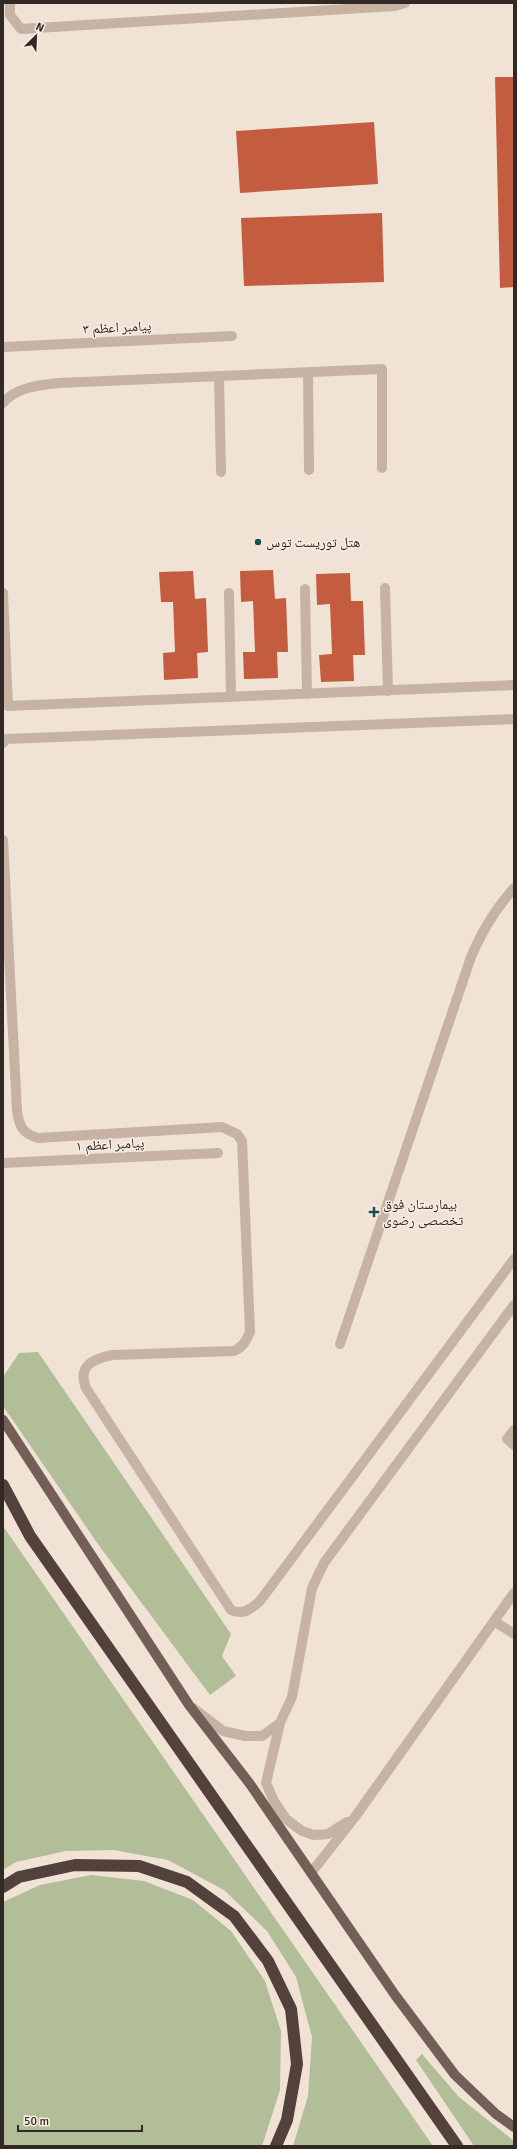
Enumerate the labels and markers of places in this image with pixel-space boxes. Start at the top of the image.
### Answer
place label: هتل توریست توس [266,534,360,551]
marker: هتل توریست توس [253,537,263,547]
place label: بیمارستان فوق تخصصی رضوی [383,1196,463,1229]
marker: بیمارستان فوق تخصصی رضوی [368,1206,380,1218]

